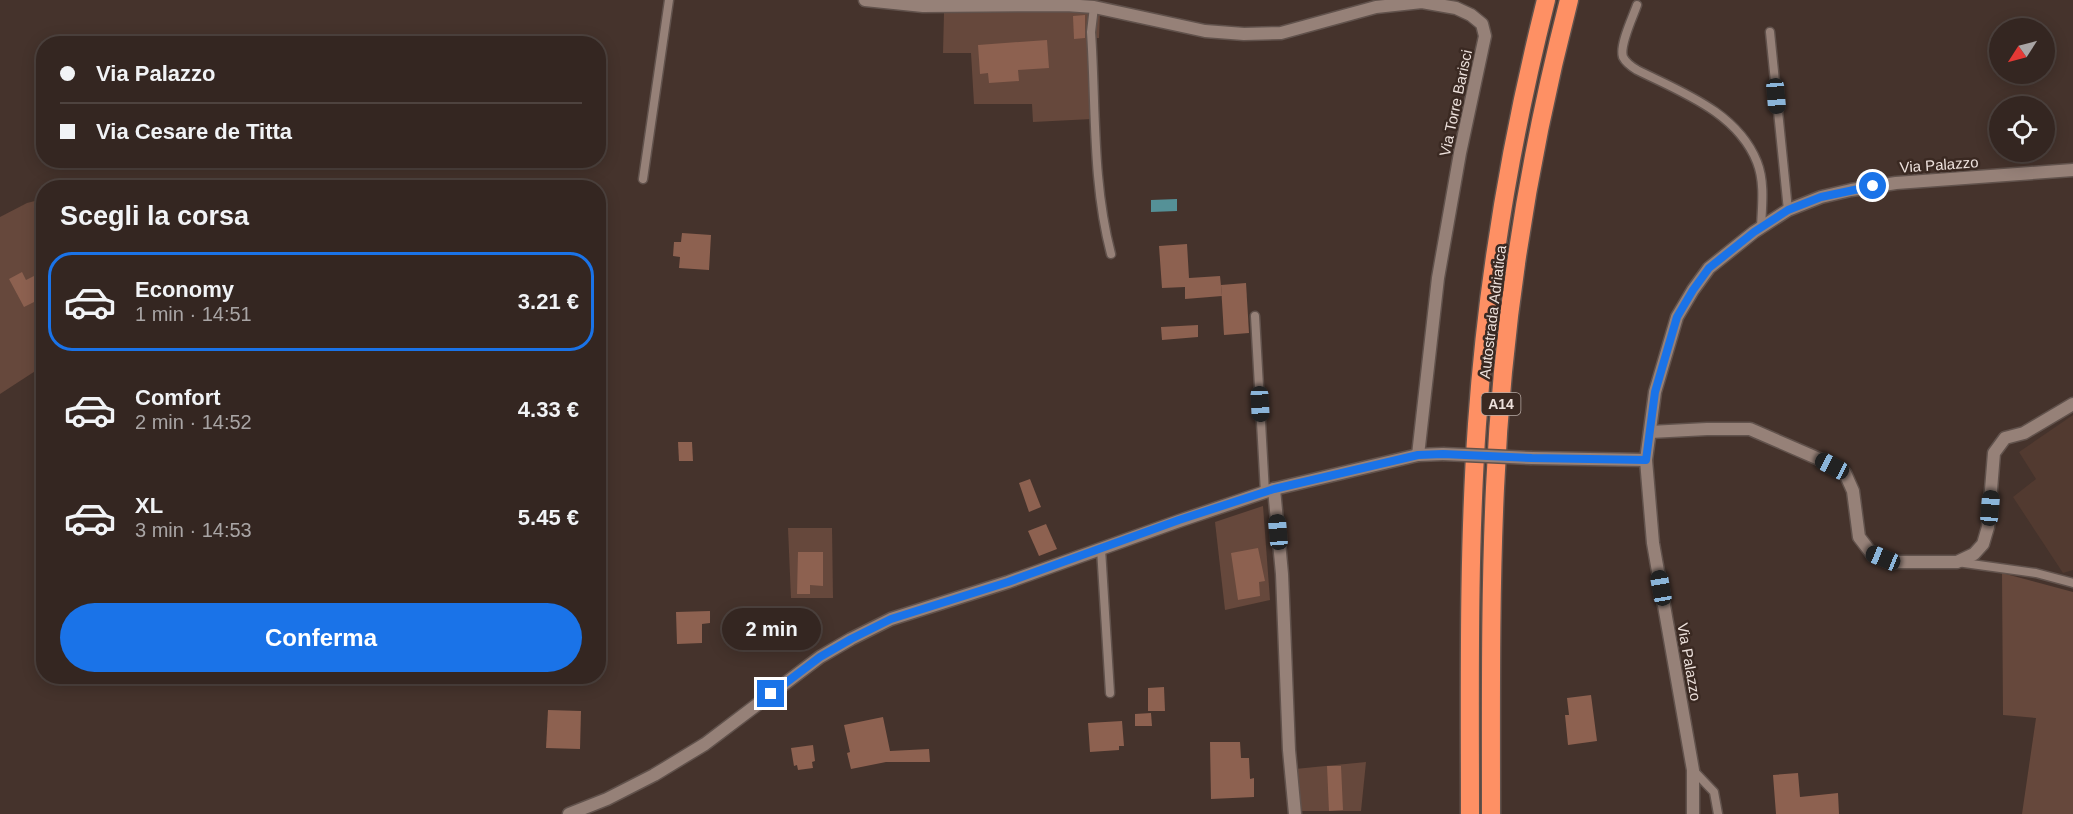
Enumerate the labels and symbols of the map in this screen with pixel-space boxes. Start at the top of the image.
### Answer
north arrow [1989,18,2055,84]
street label: Via Torre Barisci [1436,48,1475,158]
car [1765,77,1787,115]
street label: Via Palazzo [1899,153,1979,176]
route start [1859,172,1886,199]
street label: Autostrada Adriatica [1476,244,1509,380]
car [1250,386,1270,422]
road number: A14 [1482,393,1520,415]
car [1812,450,1852,482]
car [1979,489,2001,527]
car [1267,513,1289,551]
car [1863,543,1903,573]
car [1649,569,1673,607]
callout: 2 min [722,607,820,649]
street label: Via Palazzo [1674,622,1705,702]
route end [757,680,784,707]

